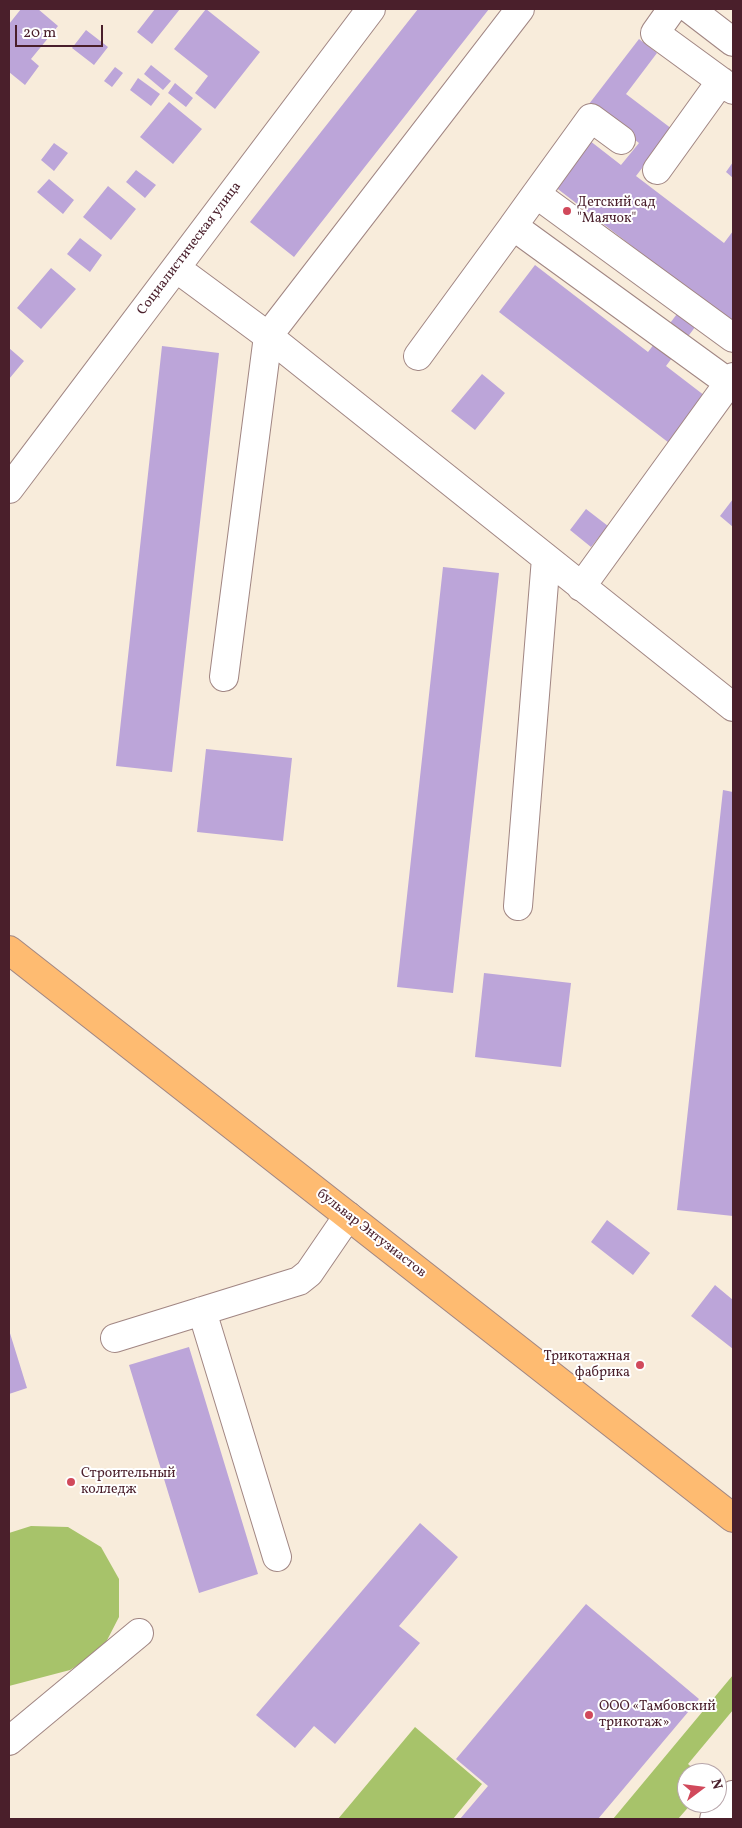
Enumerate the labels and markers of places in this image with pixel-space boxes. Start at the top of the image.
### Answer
place label: Детский сад "Маячок" [577,195,655,228]
marker: Детский сад "Маячок" [561,205,573,217]
place label: Трикотажная фабрика [543,1349,630,1381]
marker: Трикотажная фабрика [634,1359,646,1371]
place label: Строительный колледж [81,1466,176,1498]
marker: Строительный колледж [65,1476,77,1488]
place label: ООО «Тамбовский трикотаж» [599,1699,716,1731]
marker: ООО «Тамбовский трикотаж» [583,1709,595,1721]

